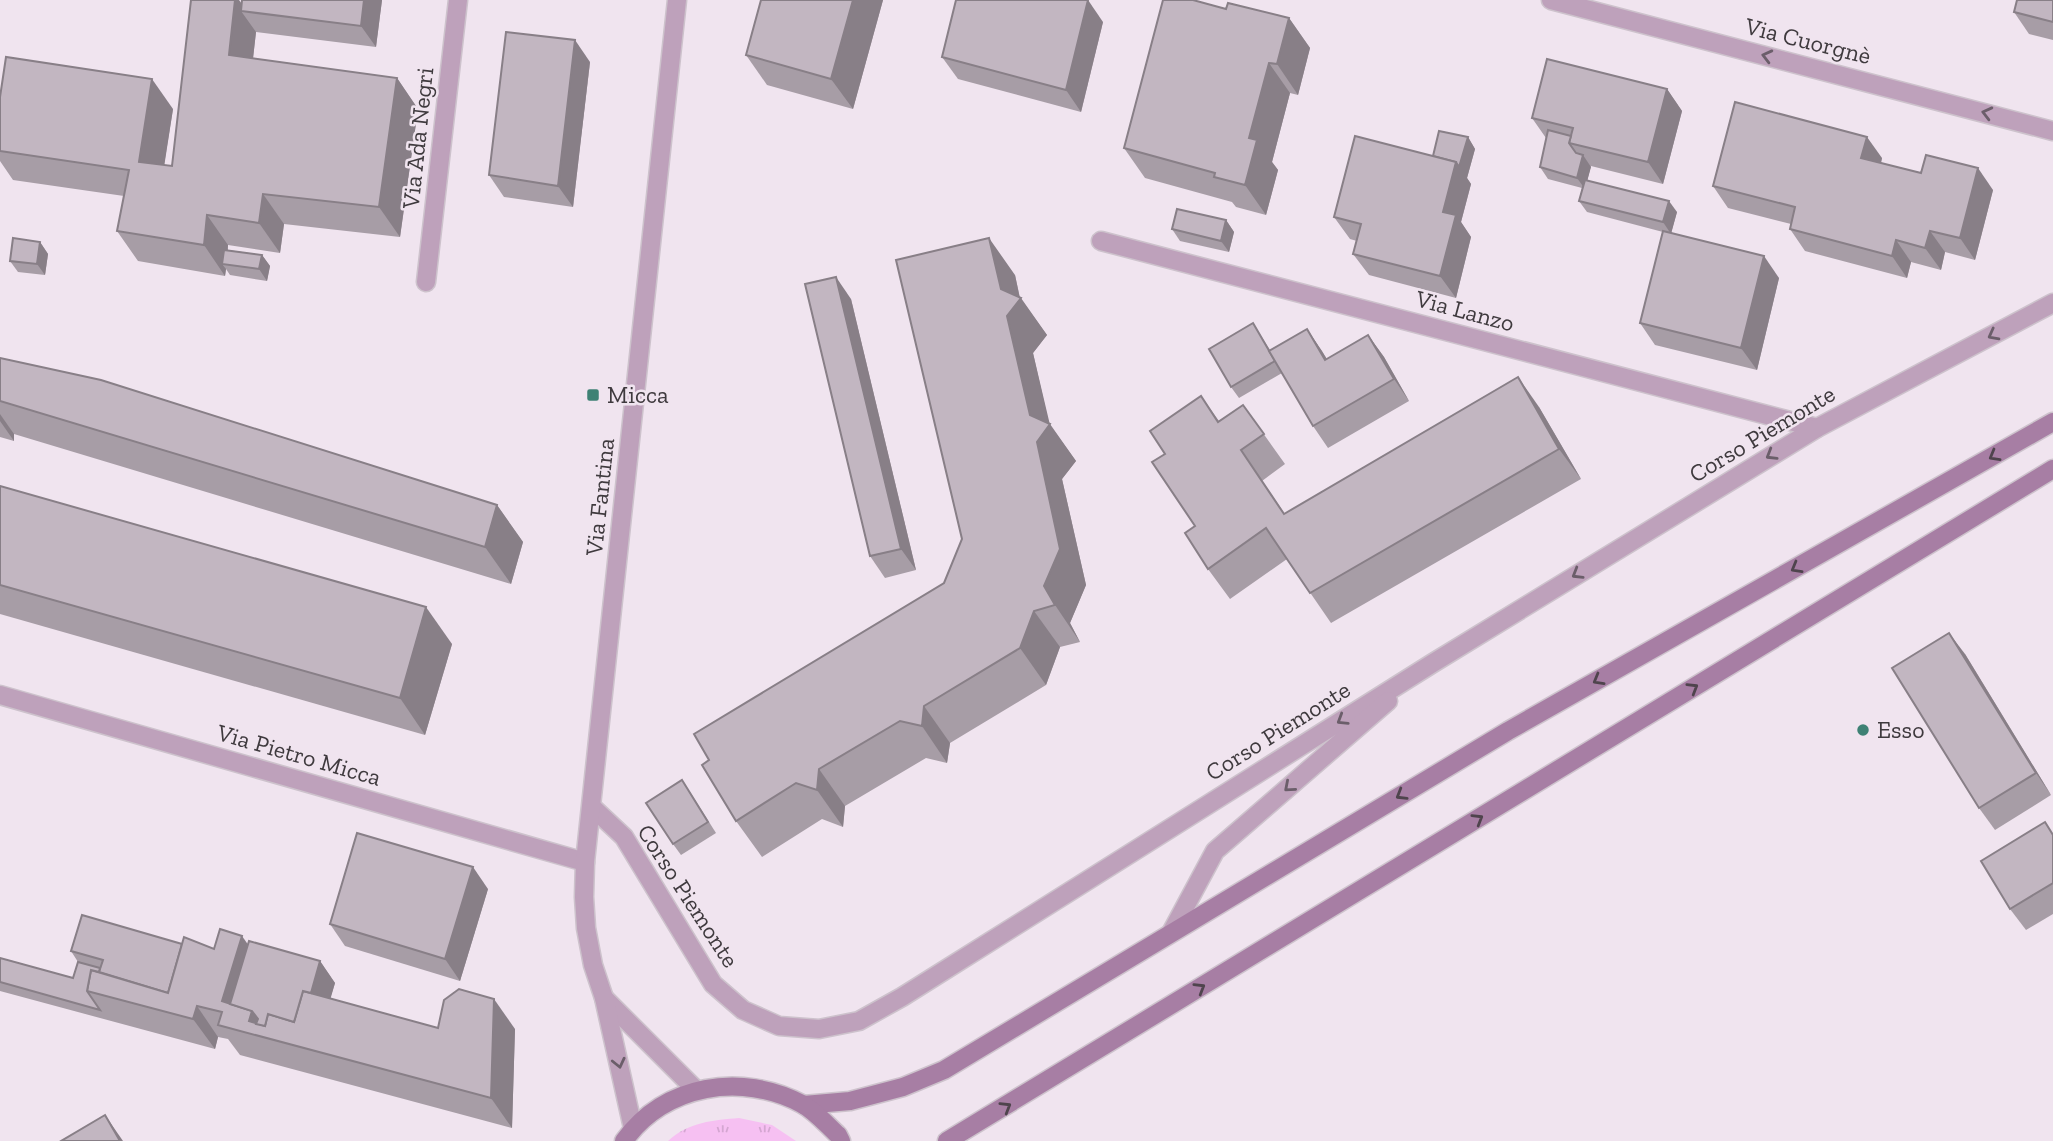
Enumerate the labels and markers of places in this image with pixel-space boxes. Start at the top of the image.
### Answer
place label: Micca [607,380,669,409]
marker: Micca [585,387,601,403]
place label: Esso [1877,715,1924,744]
marker: Esso [1855,722,1871,738]

